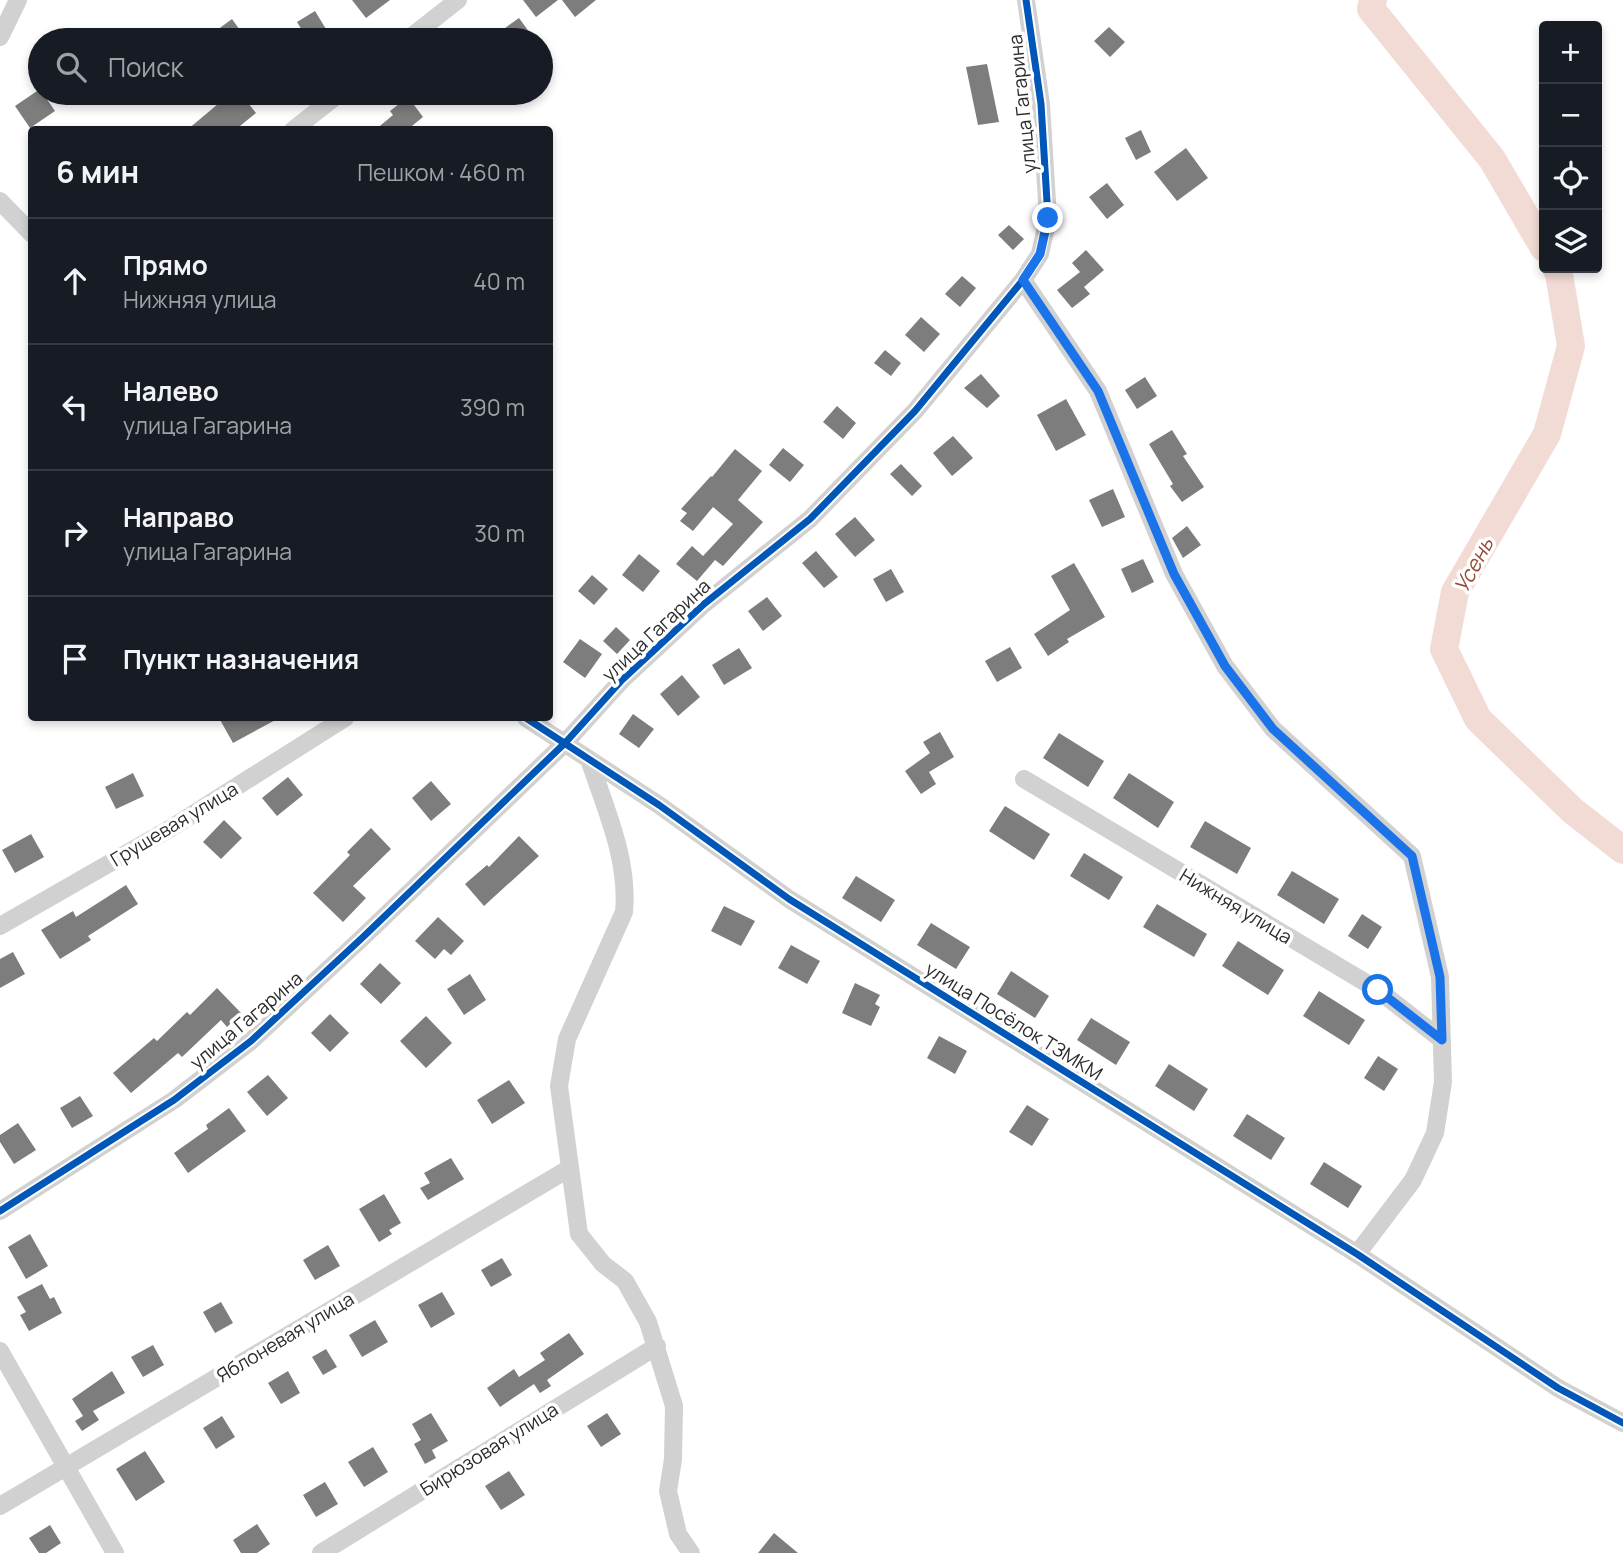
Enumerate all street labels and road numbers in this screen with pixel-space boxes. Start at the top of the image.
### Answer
street label: улица Гагарина [1002,33,1042,175]
street label: улица Гагарина [596,573,716,687]
street label: Грушевая улица [105,776,243,872]
street label: Нижняя улица [1175,862,1297,950]
street label: улица Посёлок ТЗМКМ [920,956,1108,1086]
street label: улица Гагарина [184,965,308,1075]
street label: Яблоневая улица [211,1286,359,1388]
street label: Бирюзовая улица [415,1396,563,1502]

